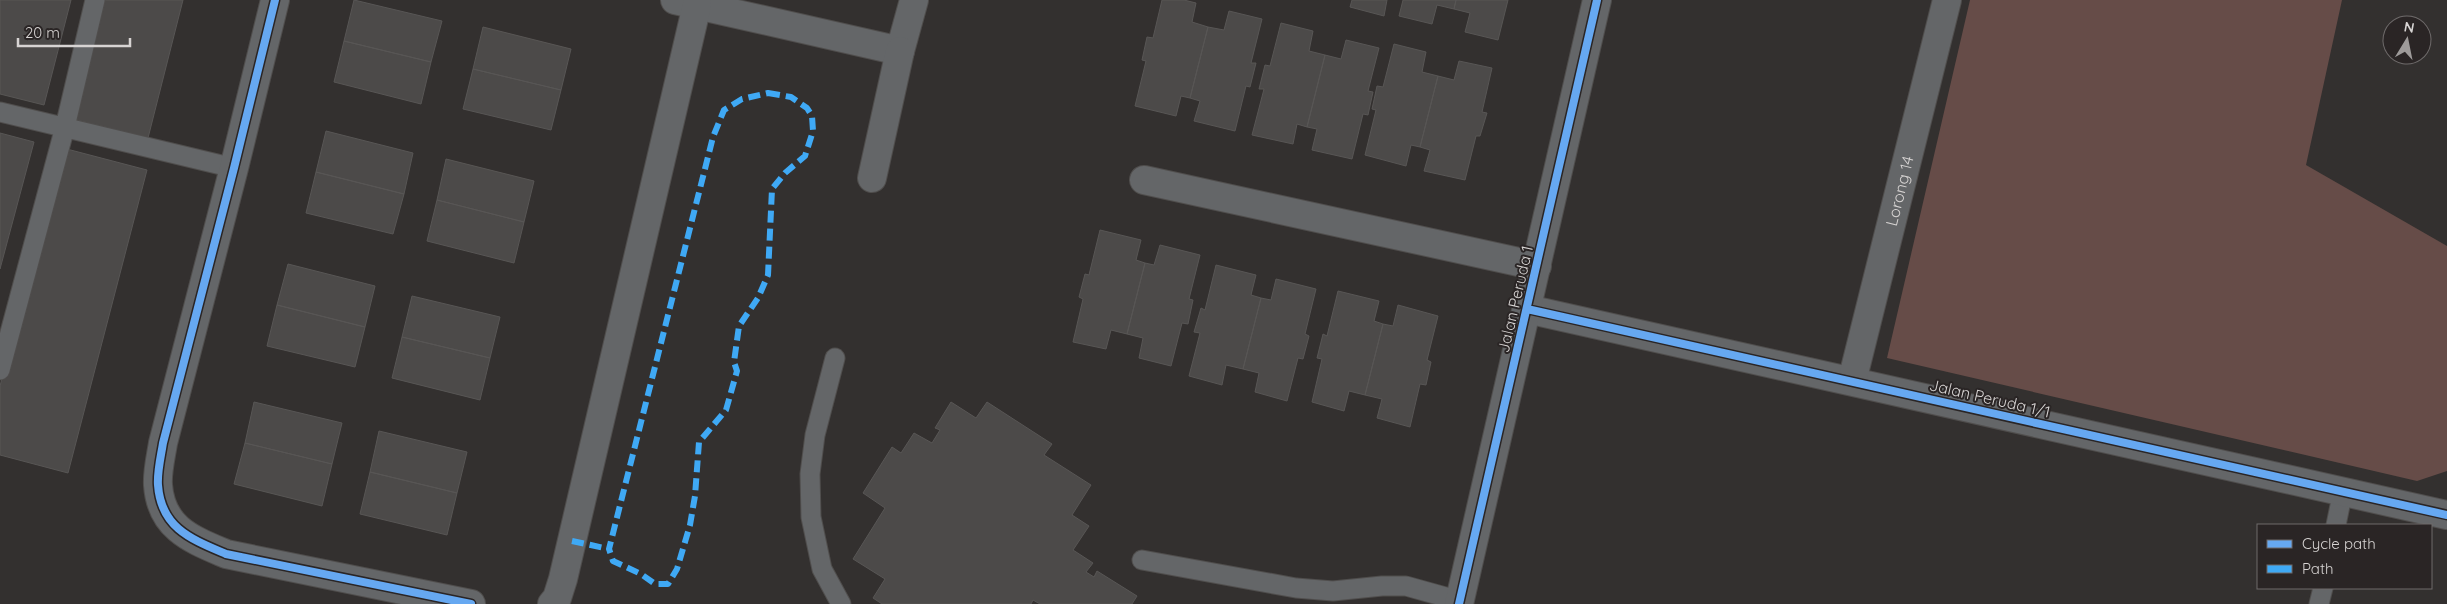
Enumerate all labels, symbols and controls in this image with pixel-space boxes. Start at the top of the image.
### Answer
scale bar [18,15,130,47]
north arrow [2382,15,2432,65]
text: N [2403,17,2416,37]
text: 20 m [25,23,60,42]
street label: Lorong 14 [1881,154,1918,228]
street label: Jalan Peruda 1 [1493,244,1537,354]
street label: Jalan Peruda 1/1 [1928,374,2052,422]
legend [2257,524,2432,589]
text: Cycle path [2302,534,2376,553]
text: Path [2302,559,2334,578]

